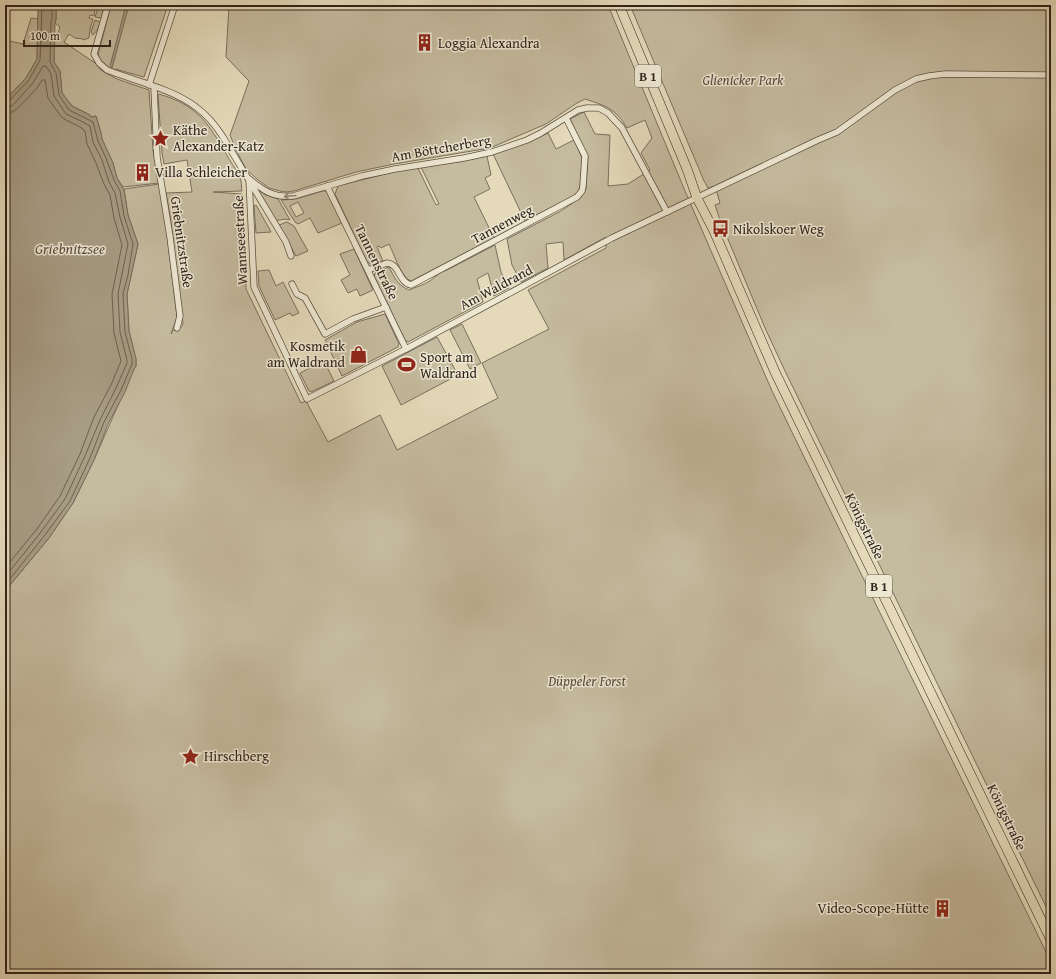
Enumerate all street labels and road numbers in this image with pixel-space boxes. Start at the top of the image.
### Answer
road number: B 1 [635,65,661,87]
street label: Am Böttcherberg [390,129,492,167]
street label: Wannseestraße [228,194,252,285]
street label: Griebnitzstraße [166,195,198,289]
street label: Tannenweg [468,199,536,249]
street label: Tannenstraße [350,221,404,303]
street label: Am Waldrand [456,259,536,315]
street label: Königstraße [840,489,890,563]
road number: B 1 [866,575,892,597]
street label: Königstraße [982,780,1032,854]

